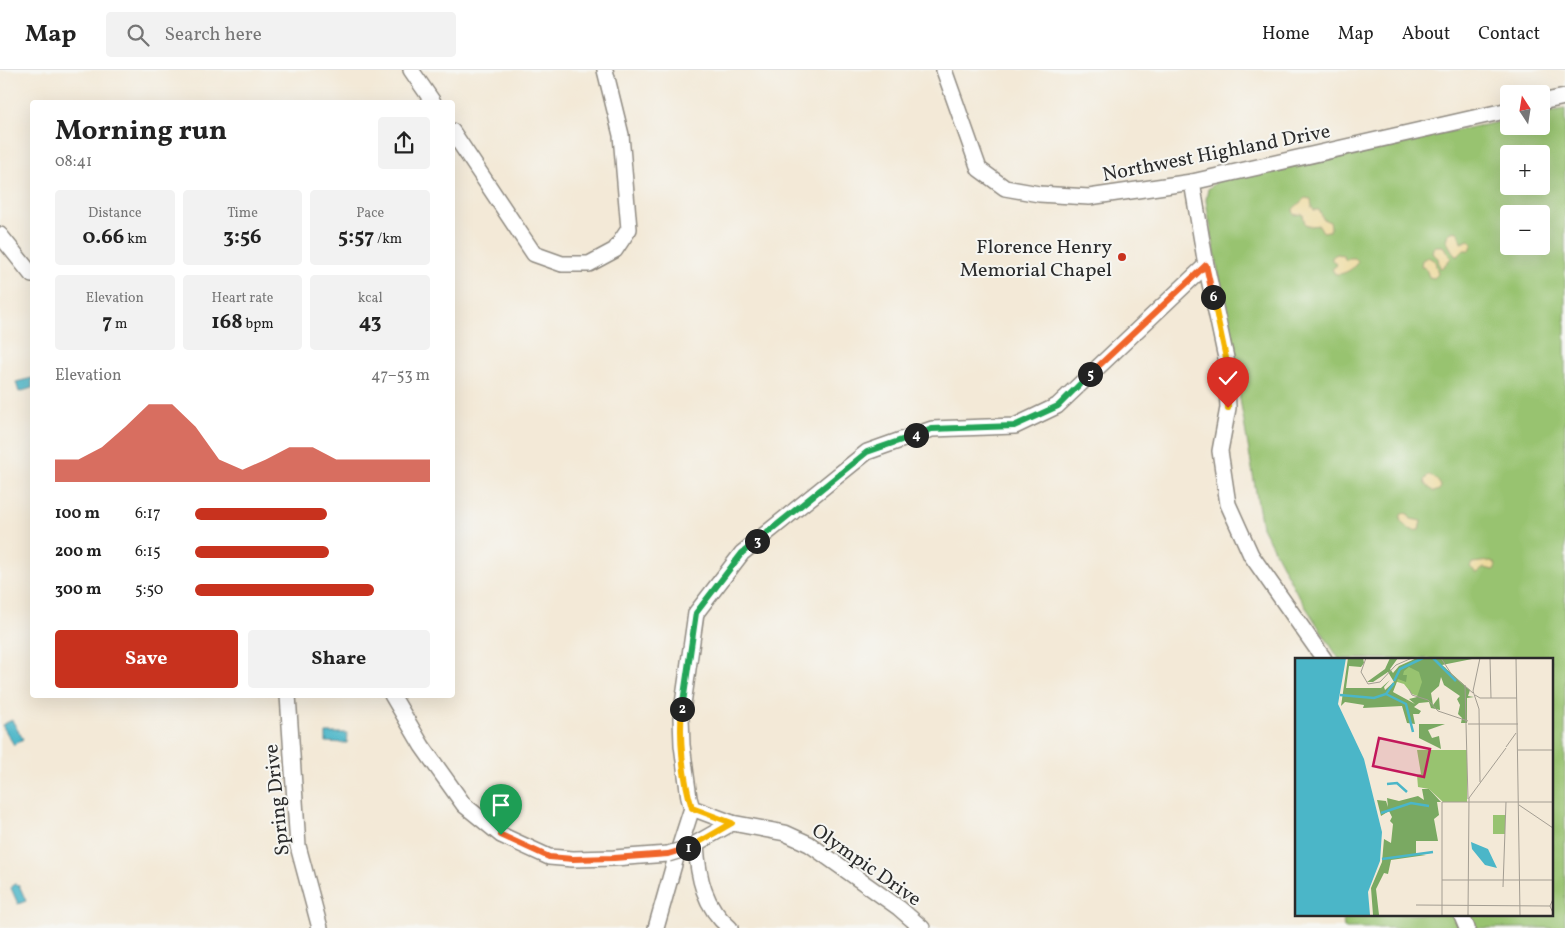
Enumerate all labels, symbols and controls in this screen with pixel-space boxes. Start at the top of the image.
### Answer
search box [106,12,456,57]
text: Map [25,18,76,52]
icon: search [124,21,152,49]
text: Search here [164,22,262,48]
text: Home [1262,22,1310,47]
text: Map [1338,22,1374,47]
text: About [1402,22,1450,47]
text: Contact [1478,22,1540,47]
north arrow [1500,85,1550,135]
map controls [1500,85,1550,255]
text: Morning run [55,112,227,151]
button: share [378,117,430,169]
street label: Northwest Highland Drive [1100,118,1333,190]
button: + [1500,145,1550,195]
text: 08:41 [55,151,92,173]
text: Distance [88,204,142,223]
text: Time [227,204,258,223]
text: Pace [356,204,384,223]
button: − [1500,205,1550,255]
text: 0.66 [82,223,124,252]
text: 3:56 [223,223,262,252]
text: 5:57 [338,223,374,252]
text: km [124,230,147,249]
text: /km [374,230,402,249]
place label: Florence Henry Memorial Chapel [960,234,1112,285]
marker: Florence Henry Memorial Chapel [1116,251,1128,263]
pin: 6 [1200,284,1226,310]
text: 6 [1210,288,1217,307]
text: Elevation [86,289,144,308]
text: Heart rate [212,289,273,308]
text: kcal [358,289,383,308]
text: 7 [102,308,112,337]
text: 168 [211,308,243,337]
text: 43 [359,308,382,337]
text: m [112,315,127,334]
text: bpm [243,315,274,334]
pin [1207,357,1249,408]
pin: 5 [1078,362,1102,386]
icon: check [1214,364,1242,392]
text: Elevation [55,365,122,387]
text: 47–53 m [371,365,430,387]
text: 5 [1087,365,1094,384]
pin: 4 [904,422,928,448]
text: 4 [912,426,921,445]
text: 100 m [55,503,100,525]
text: 6:17 [135,503,161,525]
pin: 3 [744,528,770,554]
text: 3 [754,532,761,551]
text: 200 m [55,541,102,563]
text: 6:15 [135,541,161,563]
text: 300 m [55,579,101,601]
text: 5:50 [135,579,163,601]
button: Save [55,630,238,688]
button: Share [248,630,430,688]
inset map [1295,658,1552,916]
pin: 2 [670,696,694,722]
text: 2 [679,700,686,719]
street label: Spring Drive [258,743,298,857]
pin [480,784,522,835]
icon: arrive [487,791,515,819]
street label: Olympic Drive [805,817,926,914]
pin: 1 [676,836,700,860]
text: 1 [686,839,691,858]

